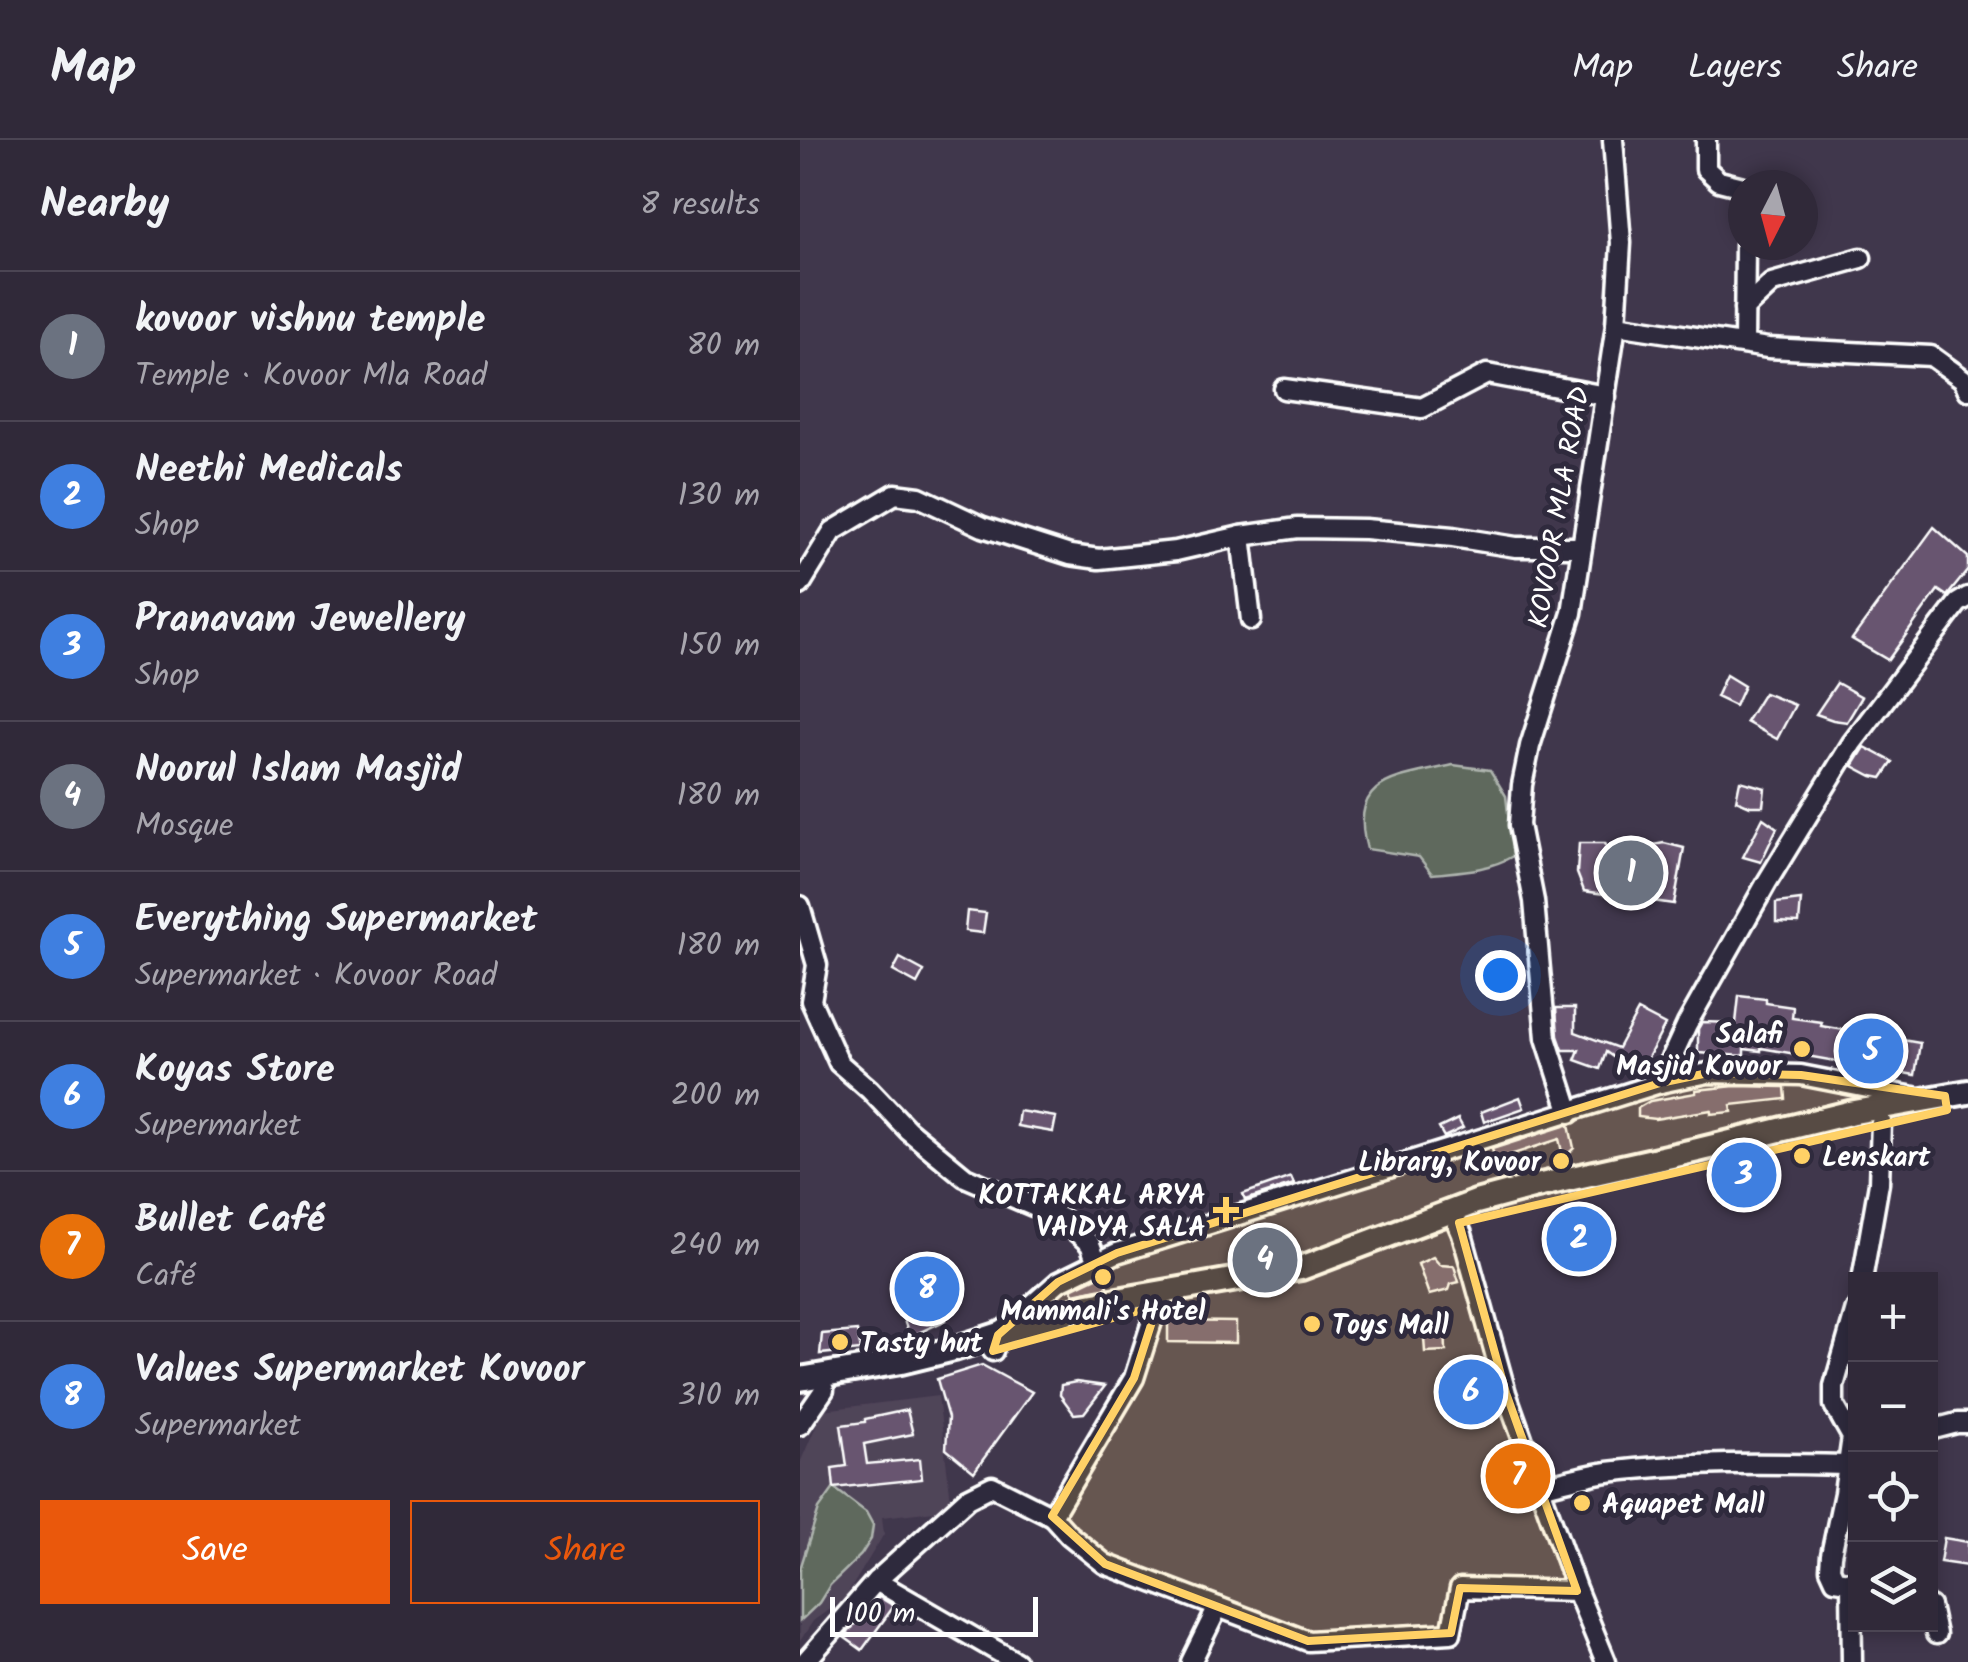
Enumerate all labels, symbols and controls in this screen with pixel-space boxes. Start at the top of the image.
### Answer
text: Map [50,31,137,107]
text: Map [1572,41,1633,97]
text: Layers [1688,41,1782,97]
text: Share [1837,41,1918,97]
north arrow [1728,170,1818,260]
text: Nearby [40,172,169,239]
text: 8 results [640,180,760,231]
text: kovoor vishnu temple [135,291,485,351]
text: 1 [68,321,77,372]
text: 80 m [686,321,760,372]
text: Temple · Kovoor Mla Road [135,351,487,402]
street label: KOVOOR MLA ROAD [1517,383,1604,632]
text: Neethi Medicals [135,441,403,501]
text: 2 [63,471,82,522]
text: 130 m [677,471,760,522]
text: Shop [135,501,199,552]
text: Pranavam Jewellery [135,591,465,651]
text: 3 [64,621,81,672]
text: 150 m [678,621,760,672]
text: Shop [135,651,199,702]
text: Noorul Islam Masjid [135,741,461,801]
text: 4 [64,771,81,822]
text: 180 m [676,771,760,822]
text: Mosque [135,801,233,852]
pin: 1 [1598,836,1664,910]
text: Everything Supermarket [135,891,537,951]
text: 5 [64,921,81,972]
text: 180 m [676,921,760,972]
your location [1475,950,1526,1001]
text: Supermarket · Kovoor Road [135,951,497,1002]
place label: Salafi Masjid Kovoor [1616,1013,1784,1090]
pin: 5 [1838,1014,1904,1088]
marker: Salafi Masjid Kovoor [1791,1038,1813,1060]
text: Koyas Store [135,1041,334,1101]
text: 6 [64,1071,81,1122]
text: 200 m [671,1071,760,1122]
text: Supermarket [135,1101,301,1152]
place label: Lenskart [1822,1136,1931,1181]
pin: 3 [1712,1138,1776,1212]
place label: Library, Kovoor [1358,1141,1543,1186]
marker: Lenskart [1791,1145,1813,1167]
marker: Library, Kovoor [1550,1150,1572,1172]
place label: KOTTAKKAL ARYA VAIDYA SALA [978,1174,1206,1251]
text: Bullet Café [135,1191,324,1251]
marker: KOTTAKKAL ARYA VAIDYA SALA [1215,1199,1237,1221]
pin: 2 [1546,1202,1612,1276]
text: 7 [65,1221,80,1272]
text: 240 m [669,1221,760,1272]
pin: 4 [1232,1222,1298,1298]
text: Café [135,1251,195,1302]
pin: 8 [894,1252,960,1326]
marker: Mammali's Hotel [1092,1266,1114,1288]
map controls [1848,1272,1938,1632]
button: + [1848,1272,1938,1362]
place label: Mammali's Hotel [1000,1290,1206,1335]
place label: Toys Mall [1332,1304,1449,1349]
marker: Toys Mall [1301,1313,1323,1335]
place label: Tasty hut [860,1322,983,1367]
marker: Tasty hut [829,1331,851,1353]
text: Values Supermarket Kovoor [135,1341,584,1401]
pin: 6 [1438,1354,1504,1430]
button: − [1848,1362,1938,1452]
text: 8 [63,1371,82,1422]
text: 310 m [677,1371,760,1422]
text: Supermarket [135,1401,301,1452]
pin: 7 [1486,1438,1550,1514]
button: locate [1848,1452,1938,1542]
place label: Aquapet Mall [1602,1483,1765,1528]
marker: Aquapet Mall [1571,1492,1593,1514]
button: Save [40,1500,390,1604]
button: Share [410,1500,760,1604]
button: layers [1848,1542,1938,1632]
scale bar [830,1592,1038,1636]
text: 100 m [845,1592,915,1637]

